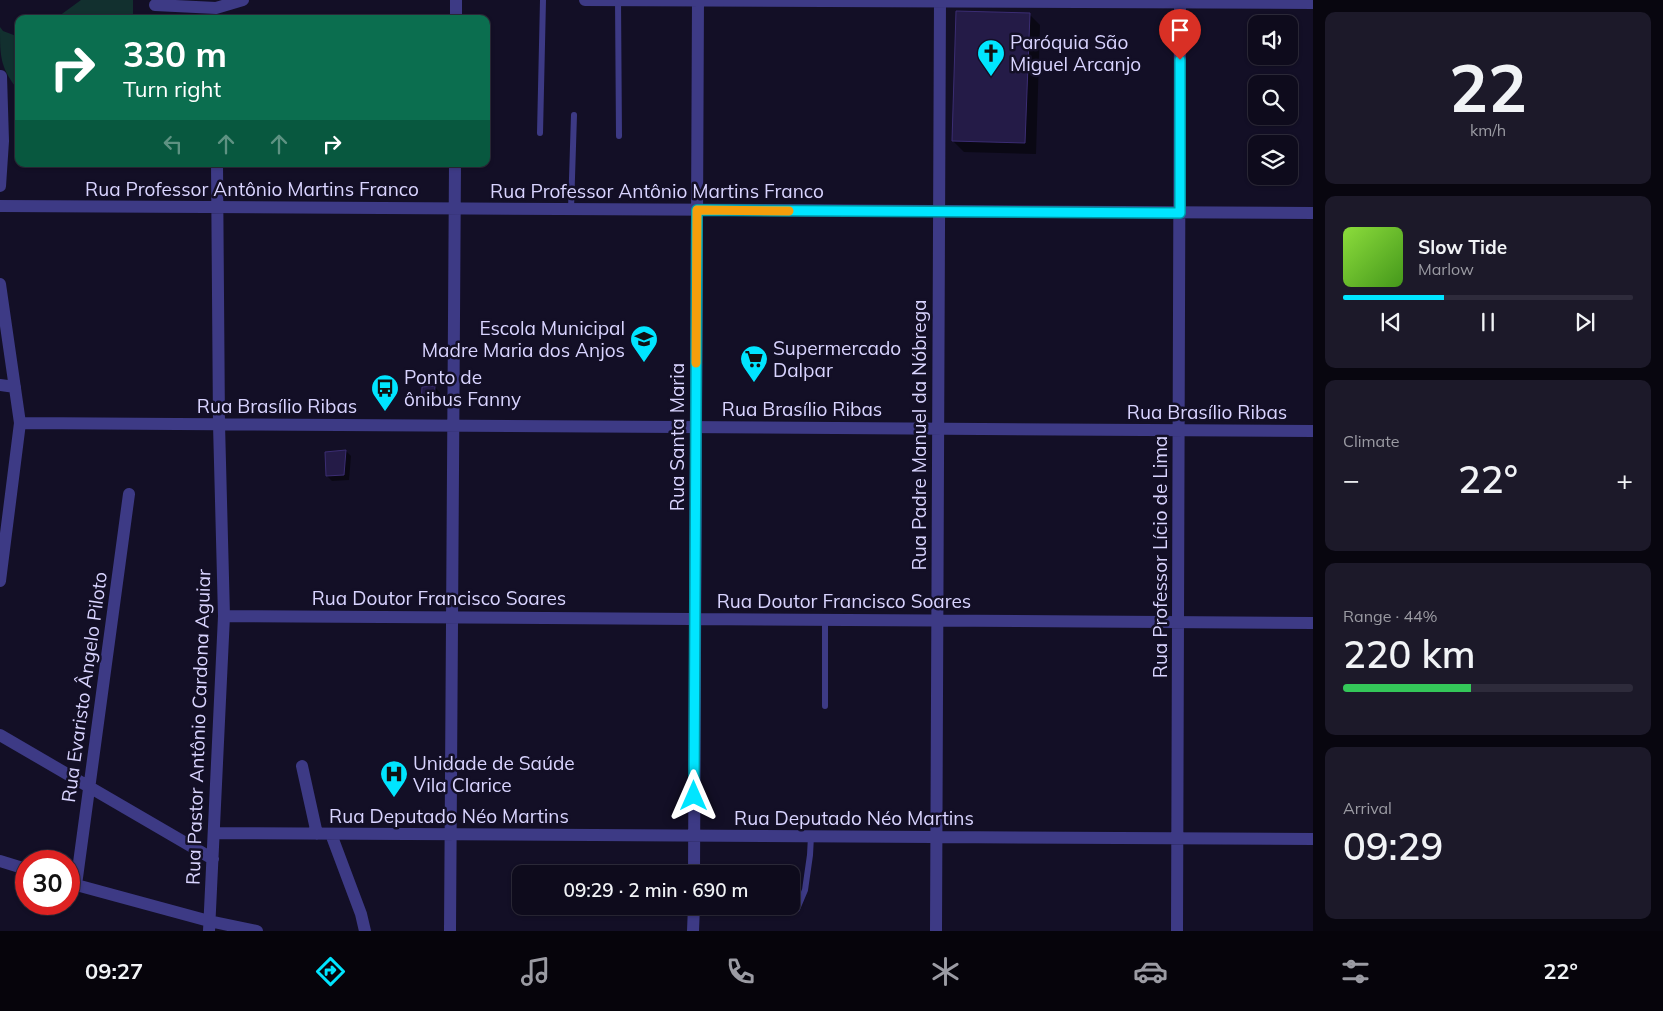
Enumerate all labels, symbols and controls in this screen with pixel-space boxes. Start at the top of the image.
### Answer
pin [1159,9,1201,60]
map controls [1248,15,1298,185]
button: sound [1248,15,1298,65]
icon: arrive [1166,16,1194,44]
place label: Paróquia São Miguel Arcanjo [1010,30,1141,76]
text: 330 m [123,32,227,76]
icon: right [40,35,105,100]
church icon: Paróquia São Miguel Arcanjo [976,38,1006,77]
text: 22 [1449,47,1527,128]
text: Turn right [123,75,221,103]
button: search [1248,75,1298,125]
text: km/h [1470,120,1506,140]
icon: left [159,130,187,158]
icon: ahead [212,130,240,158]
icon: ahead [265,130,293,158]
icon: right [318,130,346,158]
button: layers [1248,135,1298,185]
street label: Rua Professor Antônio Martins Franco [85,177,419,201]
street label: Rua Professor Antônio Martins Franco [490,179,824,203]
text: Slow Tide [1418,235,1507,259]
text: Marlow [1418,259,1474,279]
street label: Rua Padre Manuel da Nóbrega [907,299,931,571]
icon: previous [1377,308,1405,336]
icon: pause [1474,308,1502,336]
icon: next [1571,308,1599,336]
place label: Escola Municipal Madre Maria dos Anjos [422,316,625,362]
school or university icon: Escola Municipal Madre Maria dos Anjos [629,324,659,363]
place label: Supermercado Dalpar [773,336,901,382]
supermarket icon: Supermercado Dalpar [739,344,769,383]
street label: Rua Santa Maria [665,363,689,511]
place label: Ponto de ônibus Fanny [404,365,521,411]
bus stop icon: Ponto de ônibus Fanny [370,373,400,412]
street label: Rua Brasílio Ribas [197,394,357,418]
street label: Rua Brasílio Ribas [722,397,882,421]
street label: Rua Brasílio Ribas [1127,400,1287,424]
text: Climate [1343,431,1399,451]
street label: Rua Professor Lício de Lima [1148,436,1172,678]
text: 22° [1458,455,1518,503]
text: − [1343,462,1360,497]
text: + [1616,462,1633,497]
street label: Rua Pastor Antônio Cardona Aguiar [180,569,216,885]
street label: Rua Evaristo Ângelo Piloto [56,570,112,804]
street label: Rua Doutor Francisco Soares [312,586,566,610]
street label: Rua Doutor Francisco Soares [717,589,971,613]
text: Range · 44% [1343,606,1438,626]
text: 220 km [1343,630,1476,678]
place label: Unidade de Saúde Vila Clarice [413,751,575,797]
hospital icon: Unidade de Saúde Vila Clarice [379,759,409,798]
position arrow [667,769,719,821]
text: Arrival [1343,798,1392,818]
street label: Rua Deputado Néo Martins [329,804,569,828]
street label: Rua Deputado Néo Martins [734,806,974,830]
text: 09:29 [1343,822,1443,870]
speed limit sign: 30 [15,850,80,915]
text: 09:29 · 2 min · 690 m [563,878,749,902]
icon: directions [313,954,348,989]
icon: music [518,954,553,989]
icon: phone [723,954,758,989]
icon: climate [928,954,963,989]
icon: car [1133,954,1168,989]
icon: filters [1338,954,1373,989]
text: 09:27 [85,957,143,985]
text: 22° [1543,957,1578,985]

